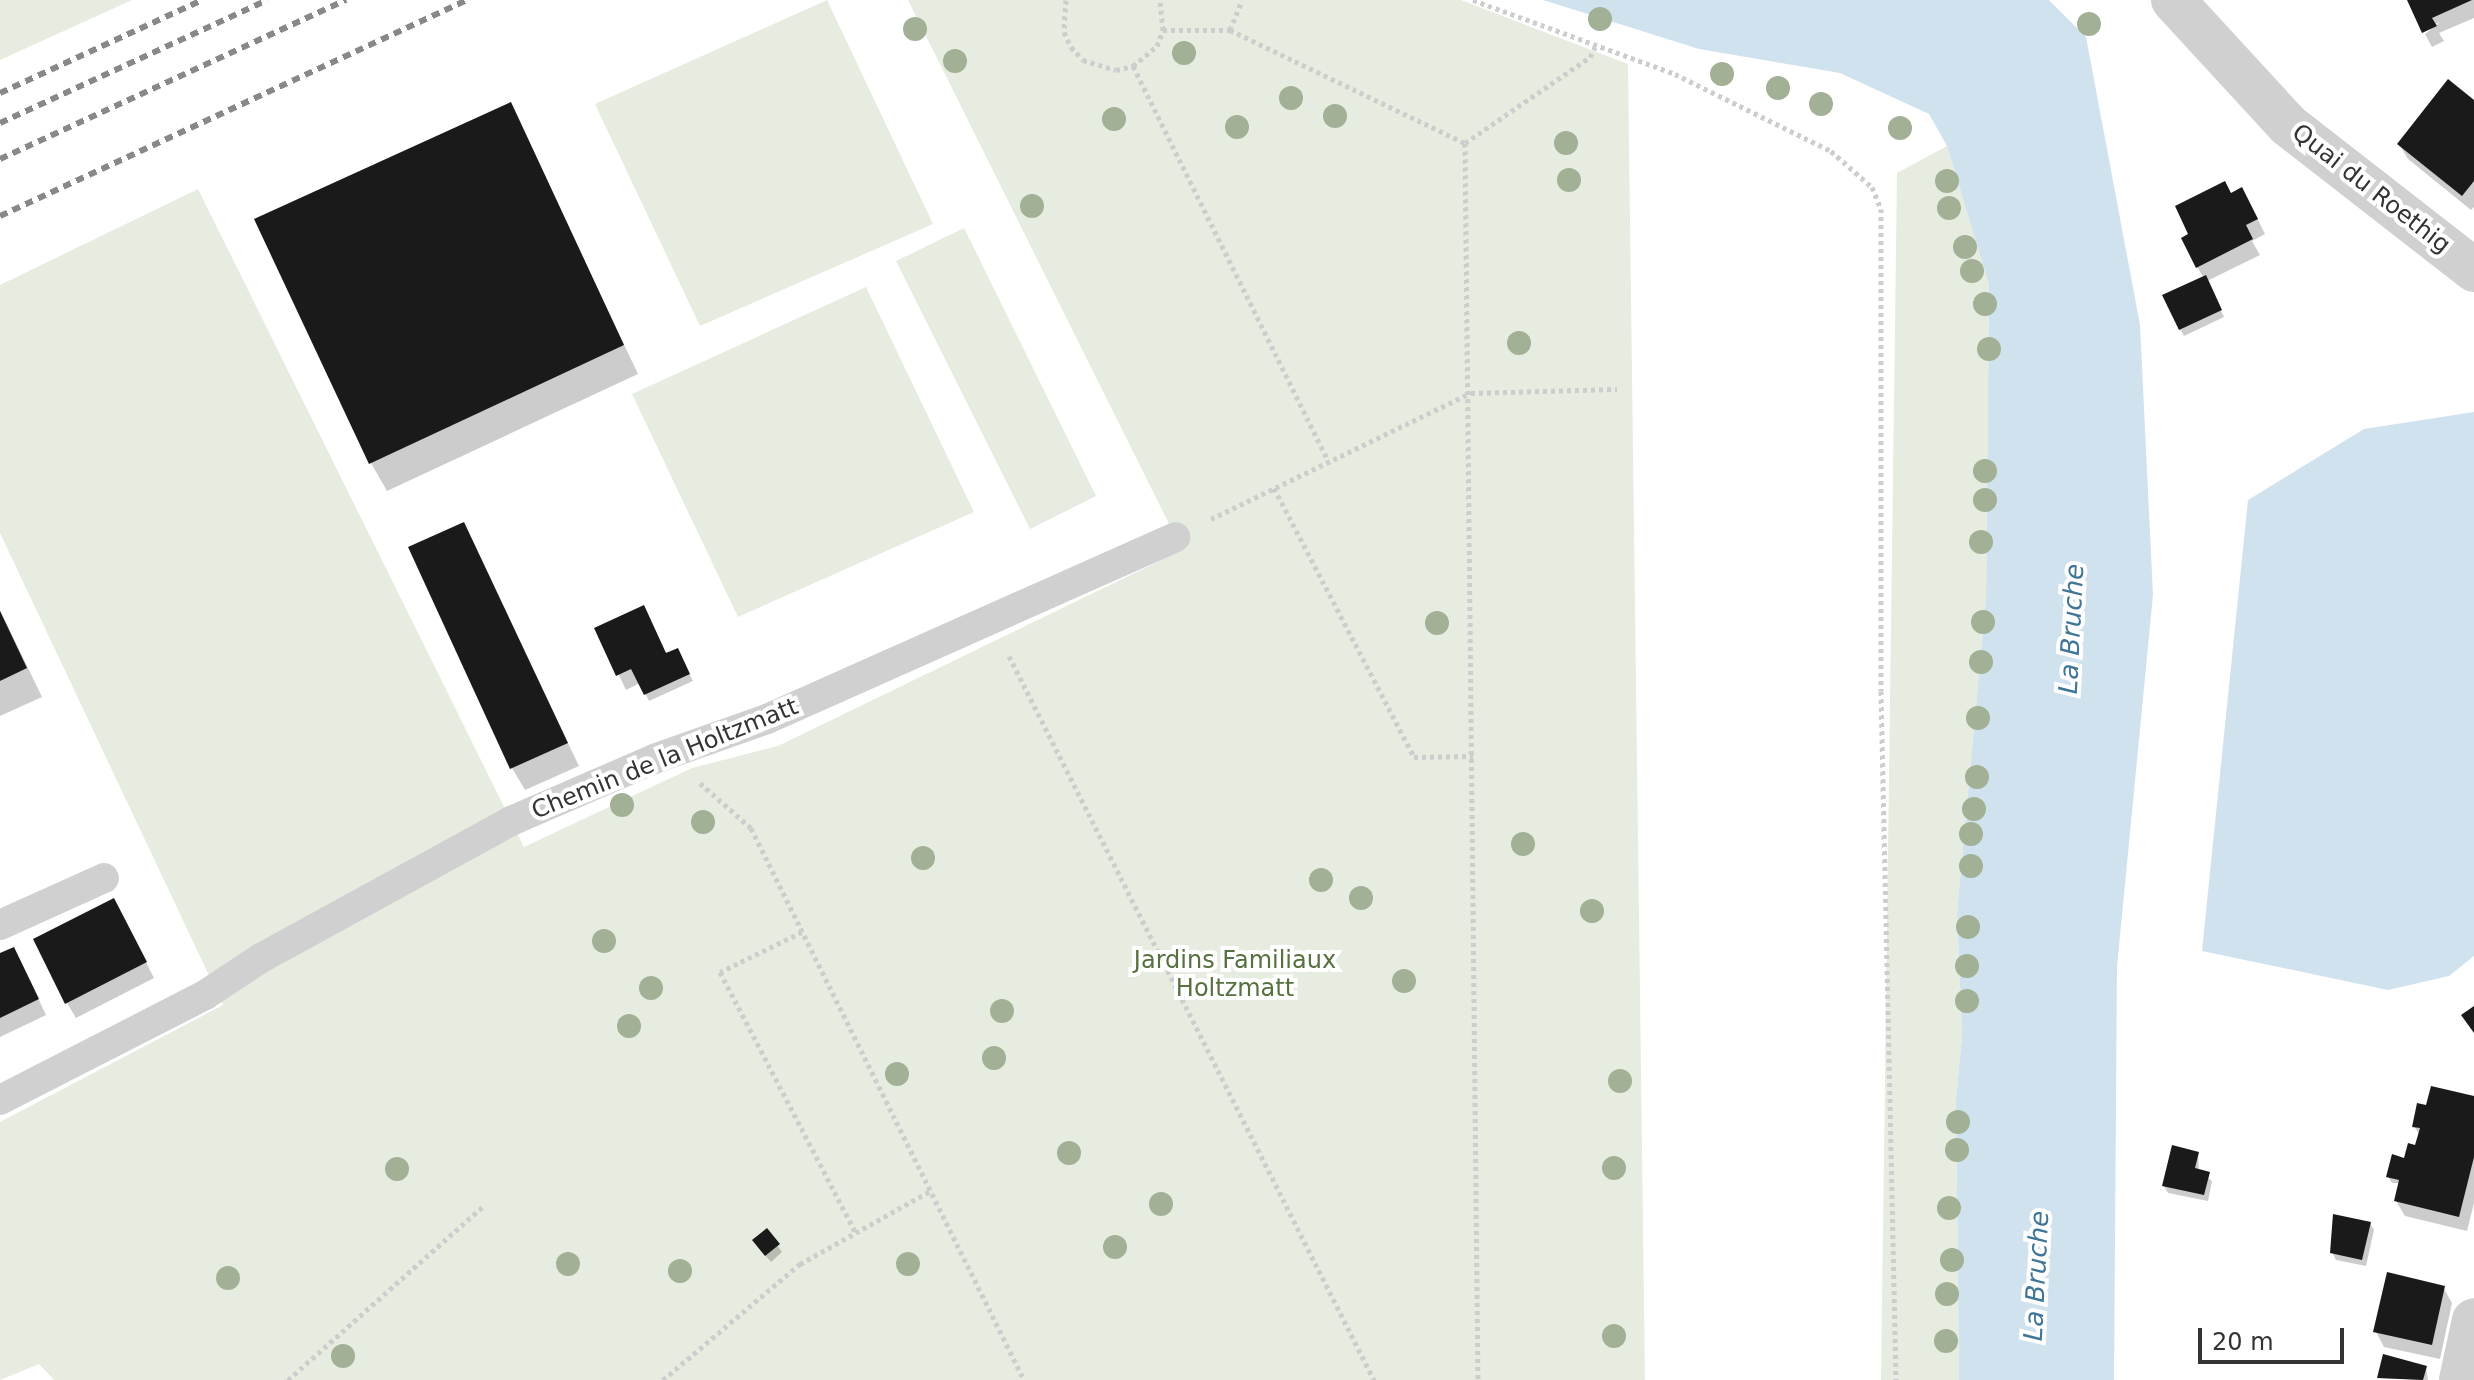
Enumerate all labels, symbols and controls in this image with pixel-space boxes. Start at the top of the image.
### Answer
street label: Quai du Roethig [2286,118,2456,260]
water label: La Bruche [2053,563,2091,695]
street label: Chemin de la Holtzmatt [528,692,802,826]
park label: Jardins Familiaux Holtzmatt [1134,947,1336,1003]
water label: La Bruche [2018,1210,2056,1342]
scale bar [2202,1312,2348,1362]
text: 20 m [2212,1328,2274,1356]

